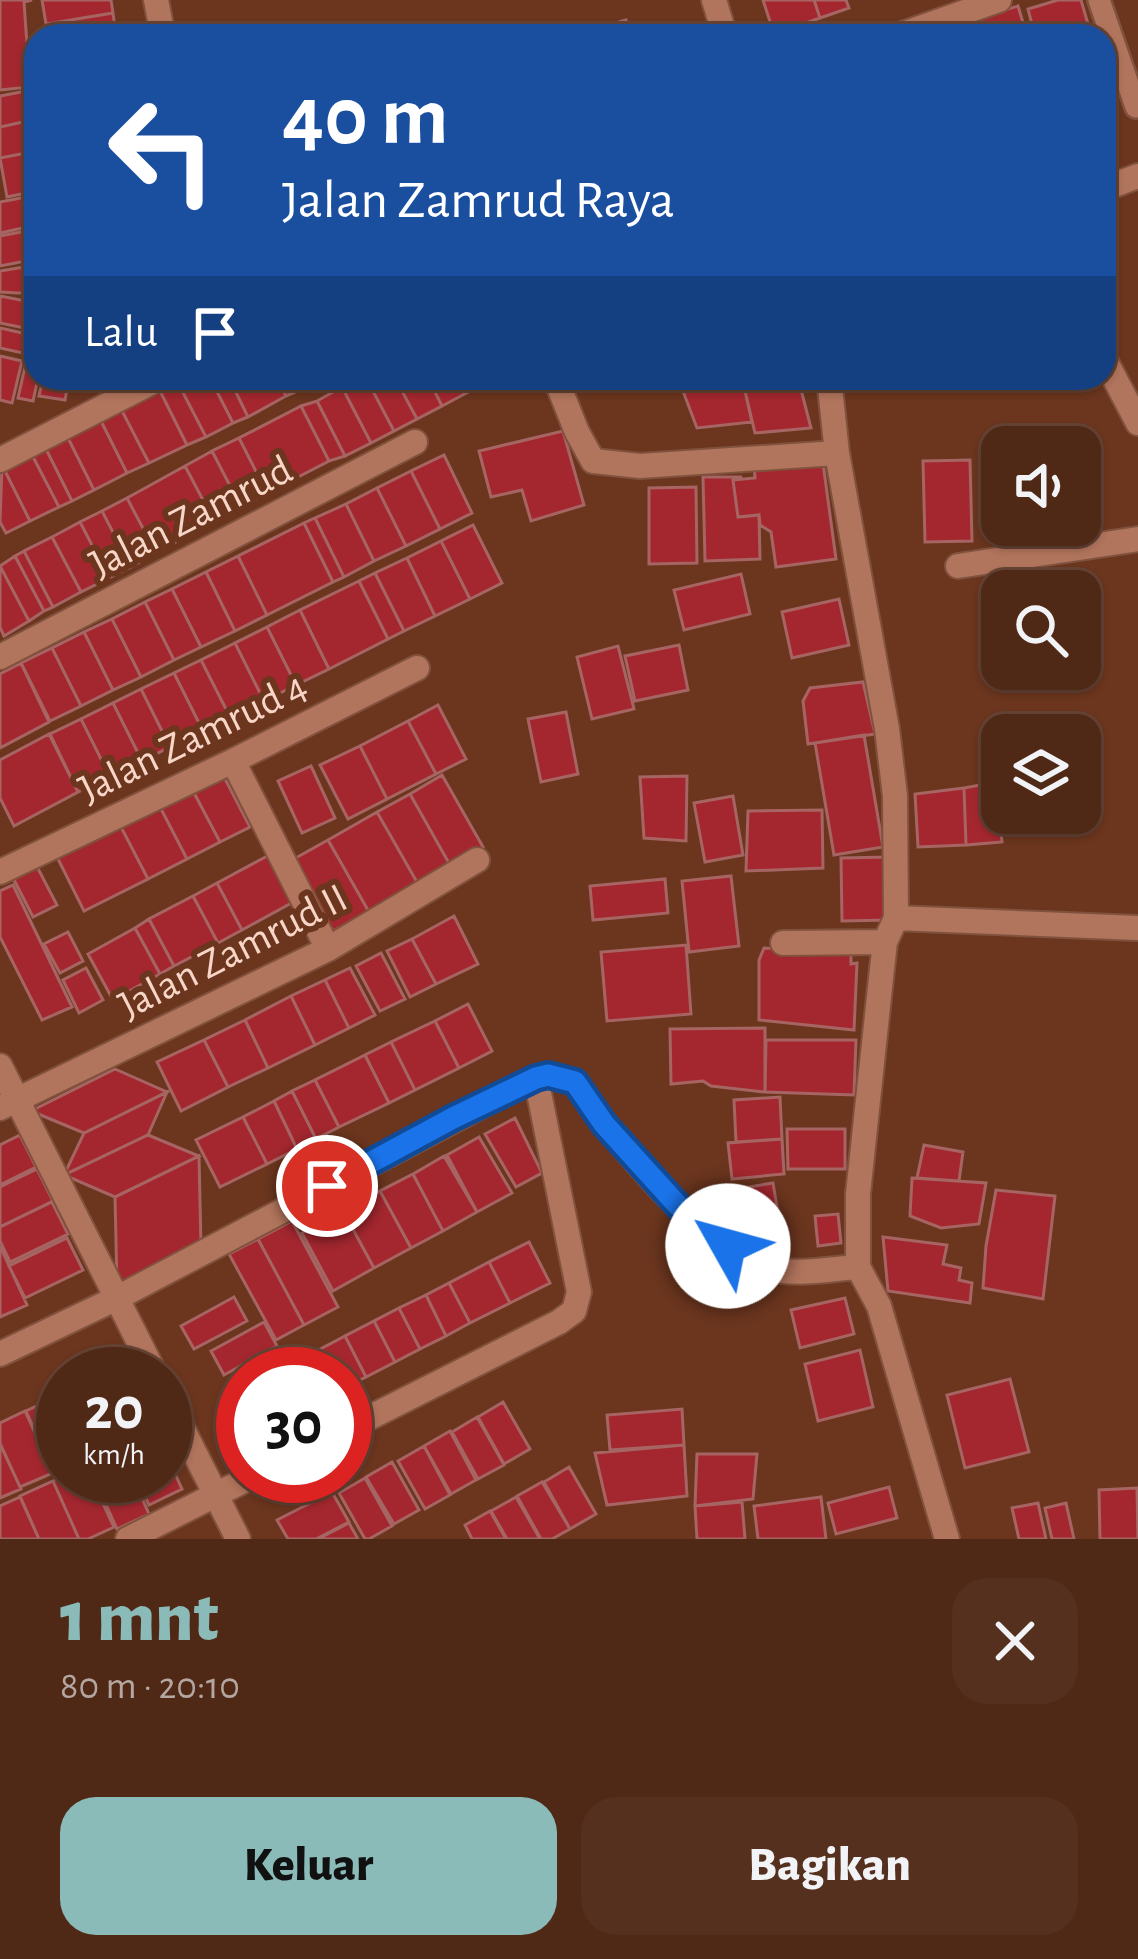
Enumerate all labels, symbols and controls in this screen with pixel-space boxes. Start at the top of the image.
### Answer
icon: left [84,72,240,228]
text: 40 m [282,76,449,160]
text: Jalan Zamrud Raya [282,174,675,228]
icon: arrive [182,300,248,366]
text: Lalu [84,310,158,355]
map controls [981,426,1101,834]
button: sound [981,426,1101,546]
street label: Jalan Zamrud [83,448,299,586]
button: search [981,570,1101,690]
street label: Jalan Zamrud 4 [72,665,313,811]
button: layers [981,714,1101,834]
street label: Jalan Zamrud II [112,876,354,1027]
pin [276,1135,378,1237]
icon: arrive [294,1153,360,1219]
position arrow [665,1183,791,1309]
speed limit sign: 30 [216,1347,372,1503]
text: 20 [84,1380,144,1440]
text: km/h [83,1440,145,1470]
button: close [952,1578,1078,1704]
text: 1 mnt [60,1582,219,1654]
text: 80 m · 20:10 [60,1667,240,1706]
button: Keluar [60,1797,557,1935]
button: Bagikan [581,1797,1078,1935]

